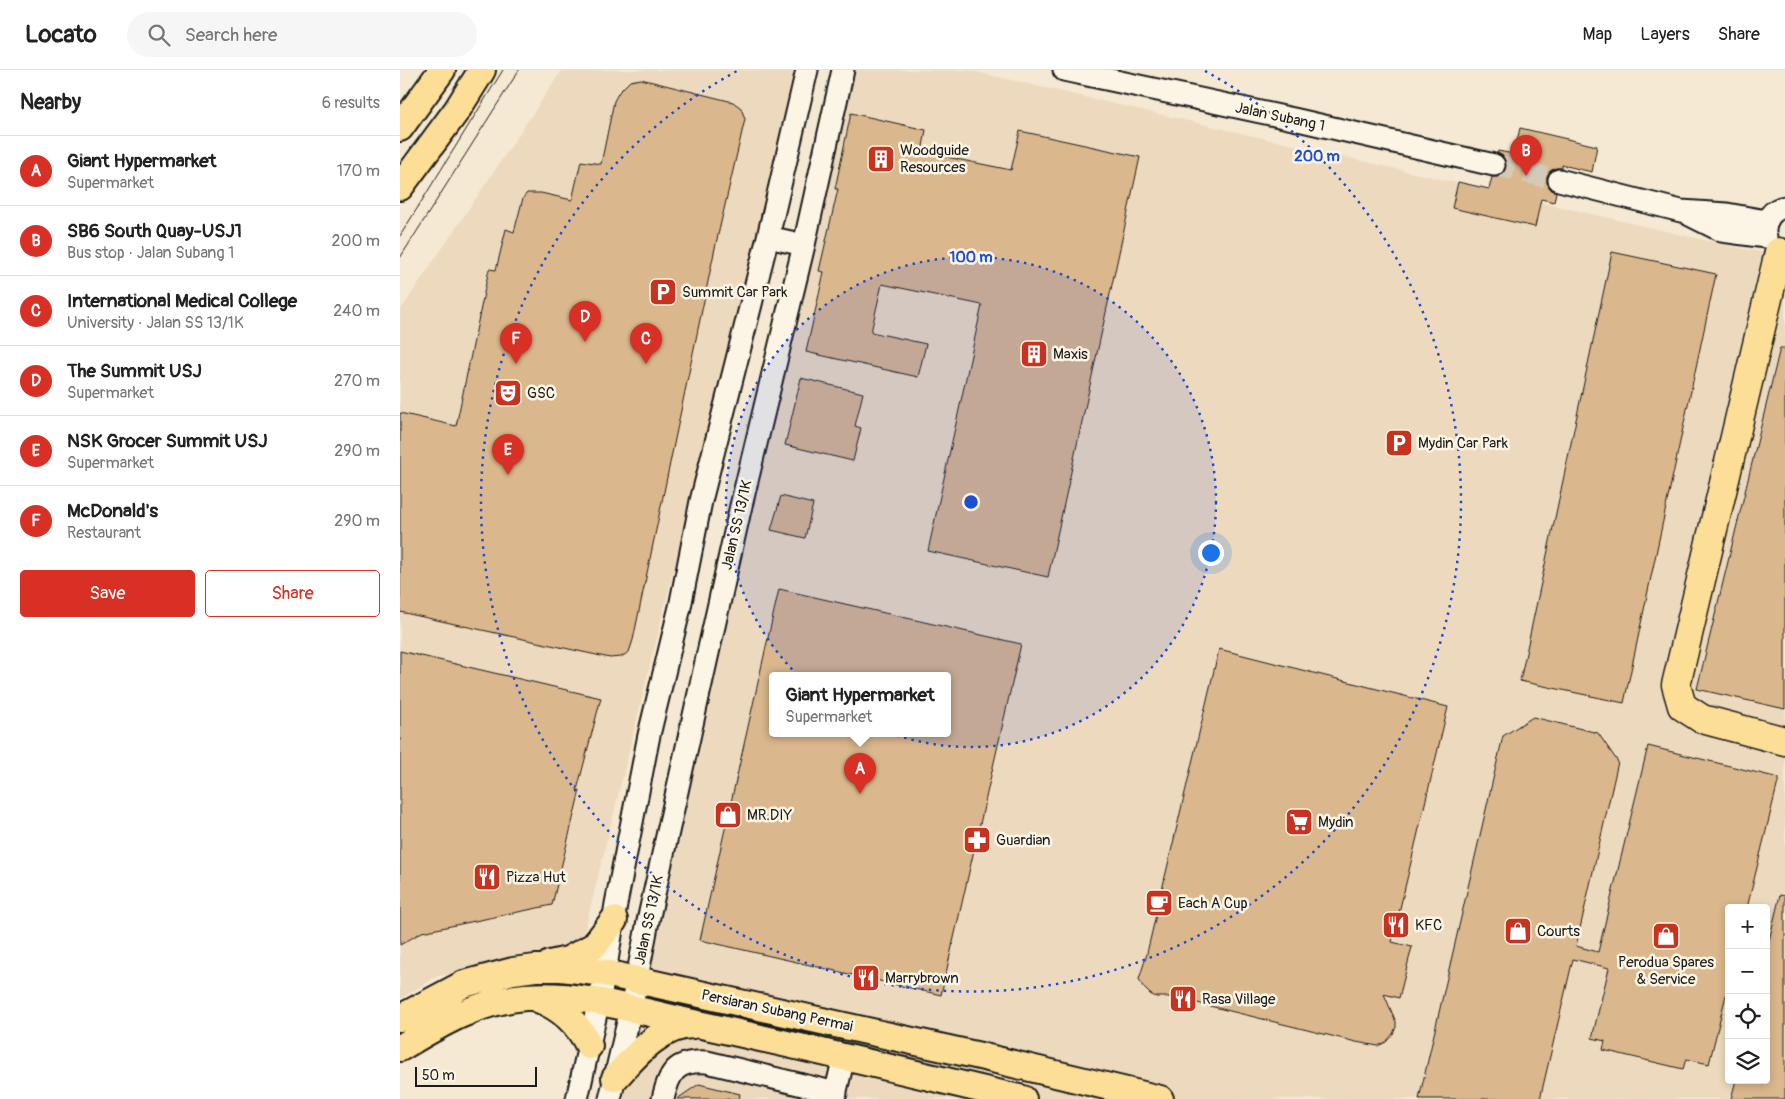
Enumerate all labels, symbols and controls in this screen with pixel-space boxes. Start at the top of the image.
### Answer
search box [127,12,477,57]
text: Locato [25,20,97,49]
icon: search [145,21,173,49]
text: Search here [185,23,277,47]
text: Map [1583,23,1612,46]
text: Layers [1640,23,1690,46]
text: Share [1718,23,1760,46]
text: Nearby [20,89,81,116]
text: 6 results [322,93,380,113]
street label: Jalan Subang 1 [1233,98,1327,136]
pin: B [1510,135,1542,176]
place label: Woodguide Resources [900,141,969,177]
building icon: Woodguide Resources [866,144,896,174]
text: 200 m [1294,147,1340,166]
text: Giant Hypermarket [67,149,216,173]
text: A [31,161,41,181]
text: 170 m [337,161,380,181]
text: Supermarket [67,173,154,193]
text: SB6 South Quay-USJ1 [67,219,242,243]
text: B [31,231,41,251]
text: 200 m [332,231,380,251]
text: Bus stop · Jalan Subang 1 [67,243,234,263]
text: 100 m [950,248,992,267]
parking icon: Summit Car Park [648,277,678,307]
place label: Summit Car Park [682,283,788,302]
text: International Medical College [67,289,297,313]
text: C [31,301,41,321]
text: 240 m [333,301,380,321]
pin: D [569,301,601,342]
text: University · Jalan SS 13/1K [67,313,244,333]
pin: F [500,323,532,364]
pin: C [630,323,662,364]
building icon: Maxis [1019,339,1049,369]
place label: Maxis [1053,345,1088,364]
text: The Summit USJ [67,359,202,383]
text: D [31,371,41,391]
text: 270 m [334,371,380,391]
theatre icon: GSC [493,378,523,408]
text: Supermarket [67,383,154,403]
place label: GSC [527,384,555,403]
parking icon: Mydin Car Park [1384,428,1414,458]
text: NSK Grocer Summit USJ [67,429,267,453]
pin: E [492,434,524,475]
place label: Mydin Car Park [1418,434,1509,453]
text: E [32,441,40,461]
text: 290 m [334,441,380,461]
text: Supermarket [67,453,154,473]
street label: Jalan SS 13/1K [717,478,757,572]
centre of rings [962,493,980,511]
text: McDonald's [67,499,158,523]
text: F [31,511,41,531]
text: 290 m [334,511,380,531]
text: Restaurant [67,523,141,543]
your location [1198,540,1224,566]
button: Save [20,570,195,617]
button: Share [205,570,380,617]
popup [769,672,951,737]
text: Giant Hypermarket [785,683,935,707]
text: Supermarket [785,707,872,727]
pin: A [844,753,876,794]
shop icon: MR.DIY [713,800,743,830]
place label: MR.DIY [747,806,792,825]
supermarket icon: Mydin [1284,807,1314,837]
place label: Mydin [1318,813,1354,832]
pharmacy icon: Guardian [962,825,992,855]
place label: Guardian [996,831,1051,850]
restaurant icon: Pizza Hut [472,862,502,892]
place label: Pizza Hut [506,868,567,887]
street label: Jalan SS 13/1K [630,873,668,967]
cafe icon: Each A Cup [1144,888,1174,918]
place label: Each A Cup [1178,894,1248,913]
map controls [1725,904,1770,1084]
button: + [1725,904,1770,949]
restaurant icon: KFC [1381,910,1411,940]
place label: KFC [1415,916,1442,935]
shop icon: Courts [1503,916,1533,946]
shop icon: Perodua Spares & Service [1651,921,1681,951]
place label: Courts [1537,922,1580,941]
button: − [1725,949,1770,994]
place label: Perodua Spares & Service [1618,953,1714,989]
restaurant icon: Marrybrown [851,963,881,993]
place label: Marrybrown [885,969,959,988]
restaurant icon: Rasa Village [1168,984,1198,1014]
street label: Persiaran Subang Permai [699,986,855,1036]
place label: Rasa Village [1202,990,1276,1009]
button: locate [1725,994,1770,1039]
button: layers [1725,1039,1770,1084]
scale bar [415,1064,538,1087]
text: 50 m [422,1067,455,1084]

